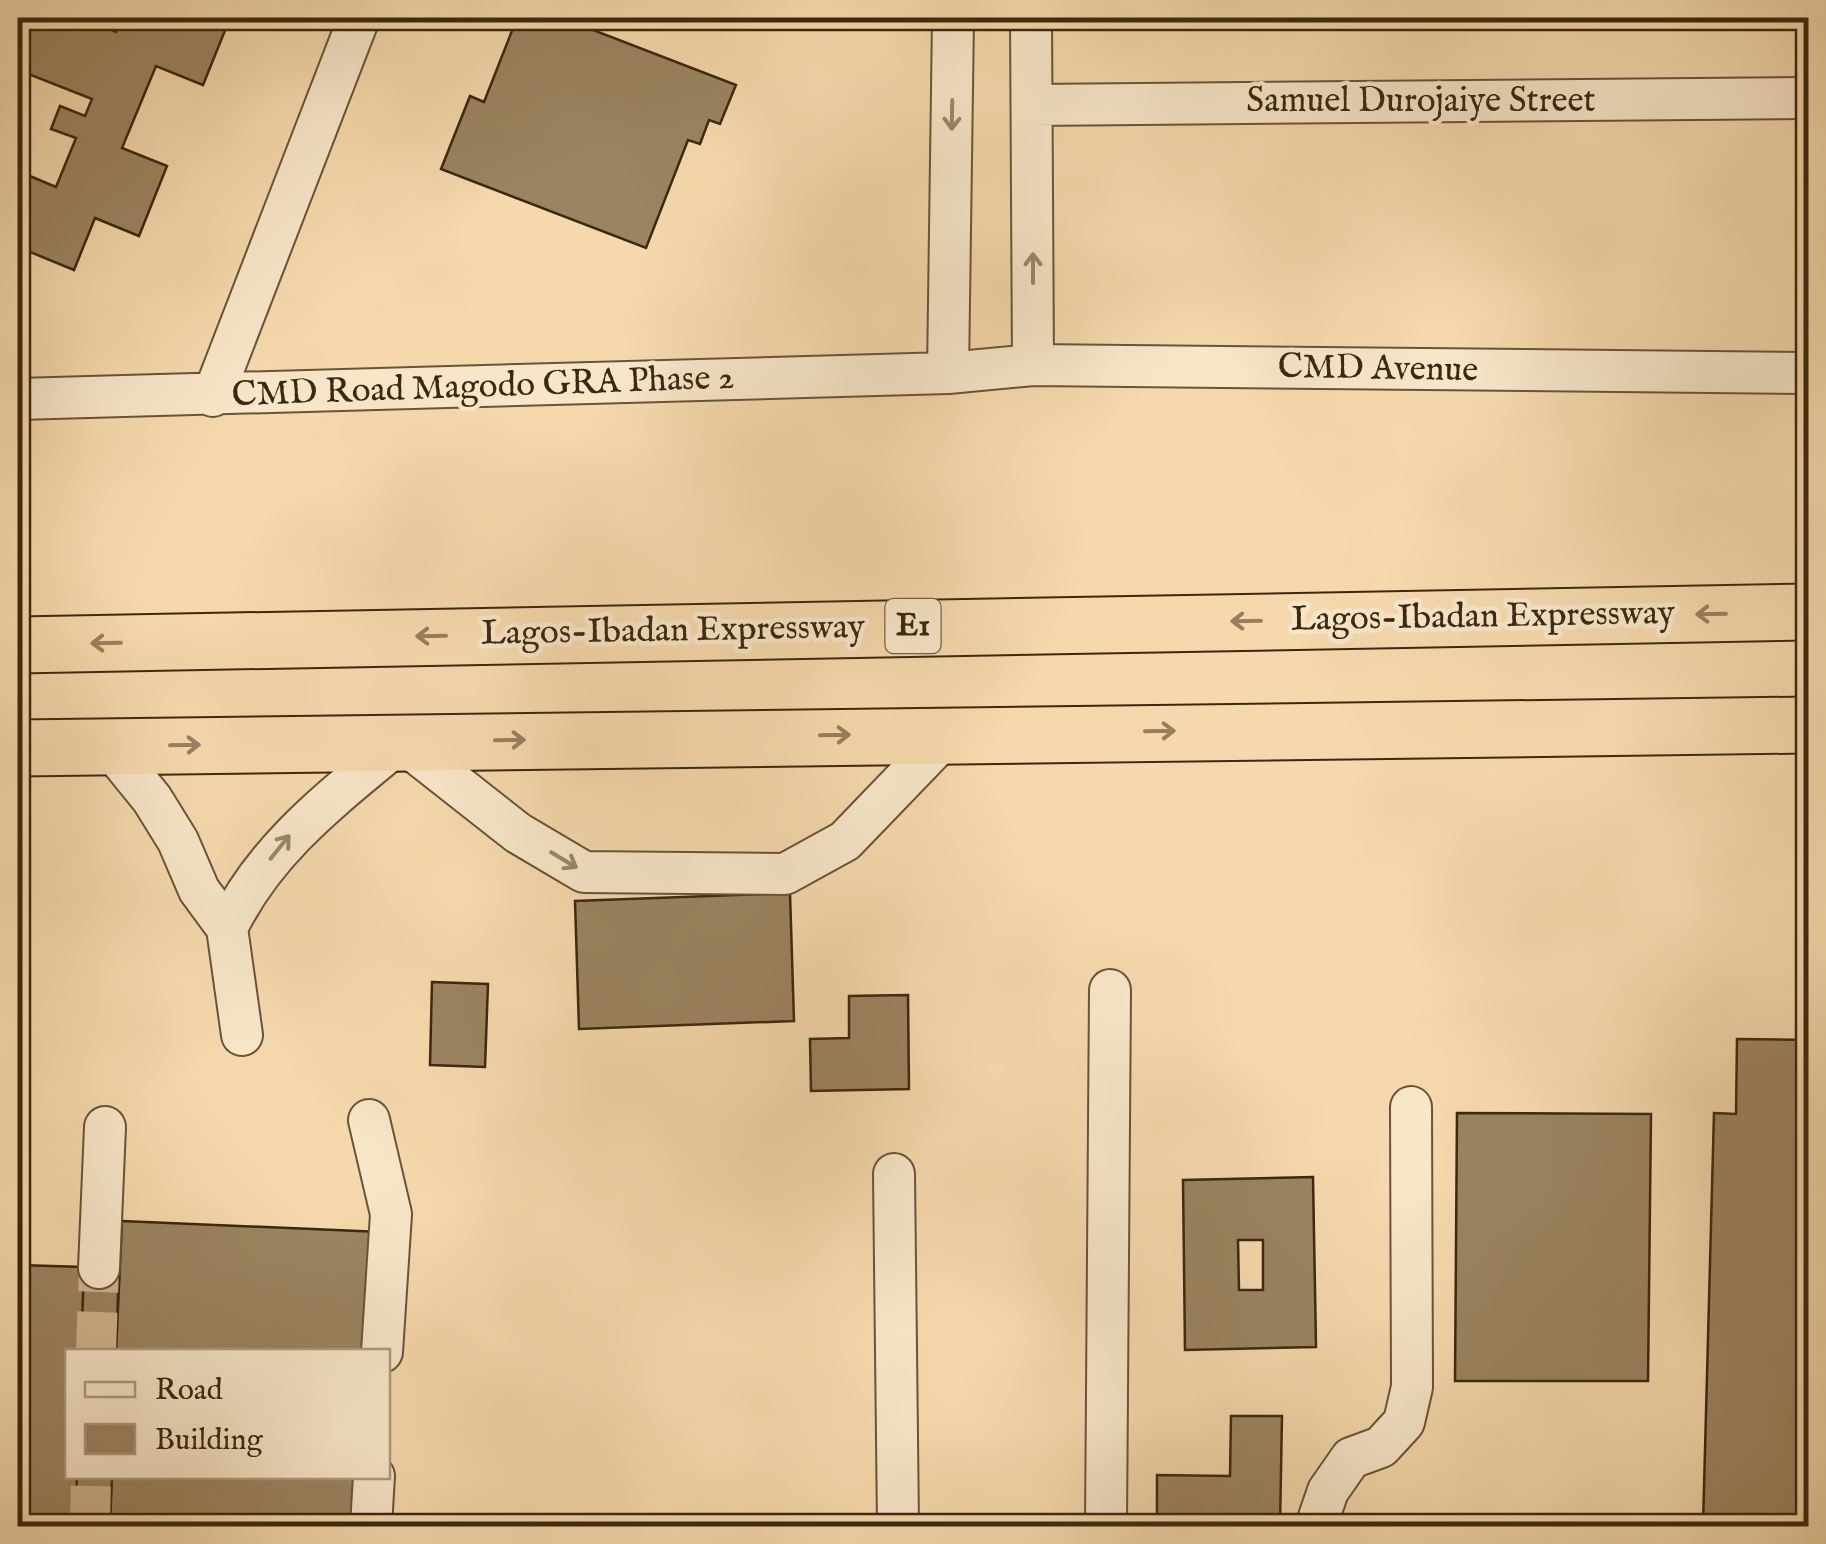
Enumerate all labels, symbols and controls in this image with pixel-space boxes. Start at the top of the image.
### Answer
street label: Samuel Durojaiye Street [1246,79,1596,124]
one-way arrow [942,98,961,130]
one-way arrow [1024,252,1043,284]
street label: CMD Avenue [1277,345,1479,393]
street label: CMD Road Magodo GRA Phase 2 [231,356,735,418]
street label: Lagos-Ibadan Expressway [1291,591,1676,643]
road number: E1 [886,599,940,653]
one-way arrow [1696,604,1728,624]
street label: Lagos-Ibadan Expressway [481,605,866,657]
one-way arrow [1231,611,1263,630]
one-way arrow [416,627,448,646]
one-way arrow [91,633,123,652]
one-way arrow [1142,722,1175,740]
one-way arrow [818,726,850,744]
one-way arrow [493,730,525,749]
one-way arrow [168,736,200,754]
one-way arrow [269,834,291,860]
one-way arrow [549,850,578,870]
legend [65,1349,390,1479]
text: Road [155,1372,224,1410]
text: Building [155,1422,264,1460]

